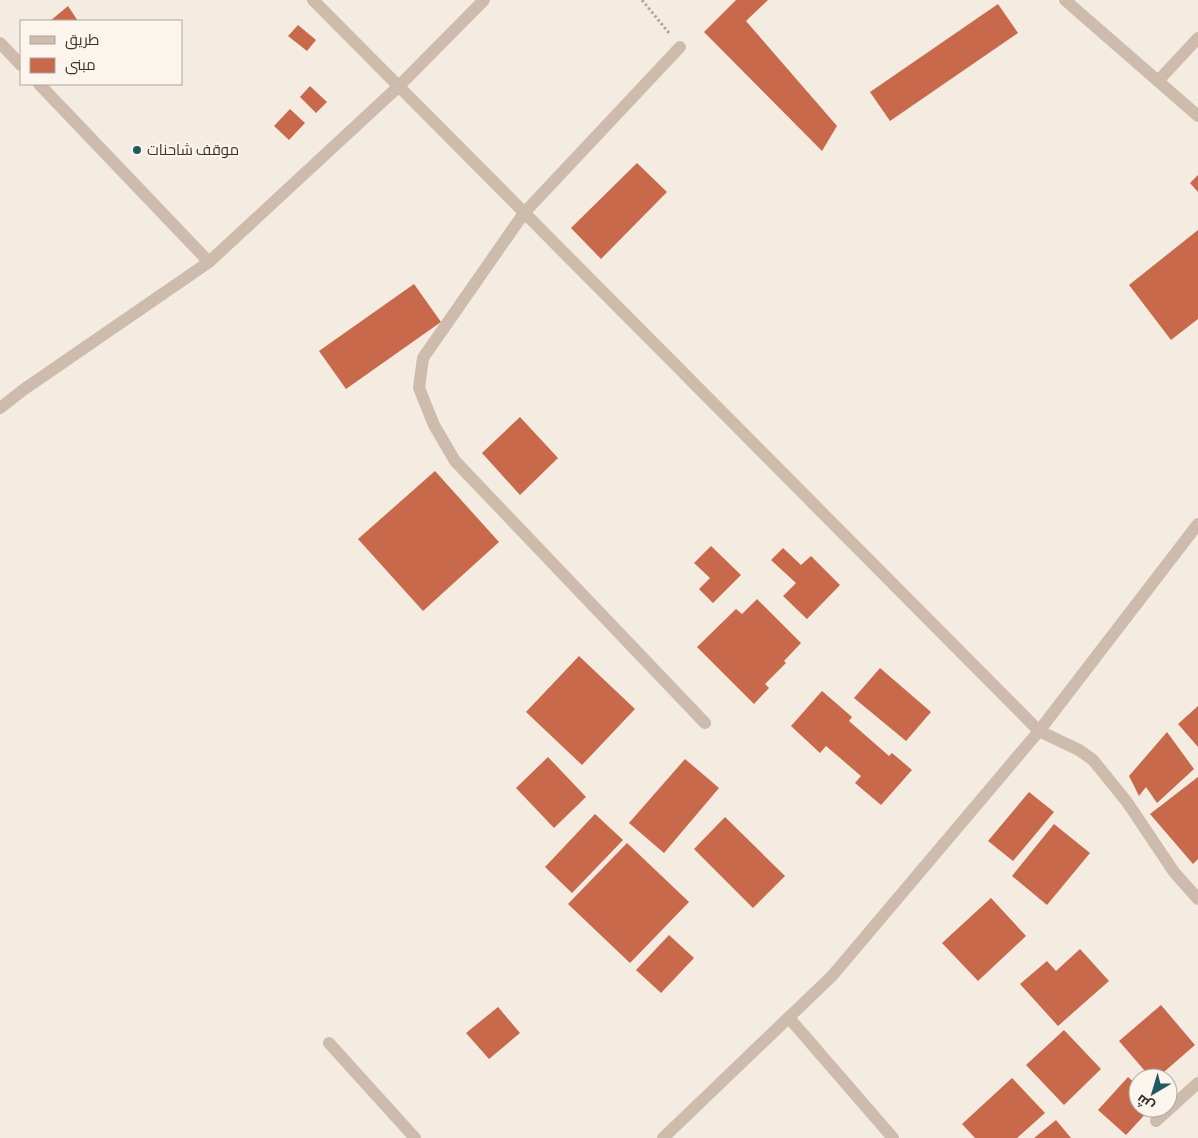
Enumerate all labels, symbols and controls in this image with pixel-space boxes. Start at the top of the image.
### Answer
legend [20,20,182,85]
text: طريق [65,30,99,51]
text: مبنى [65,55,96,76]
place label: موقف شاحنات [147,140,239,161]
marker: موقف شاحنات [131,144,143,156]
north arrow [1128,1068,1178,1118]
text: ش [1132,1089,1159,1116]

